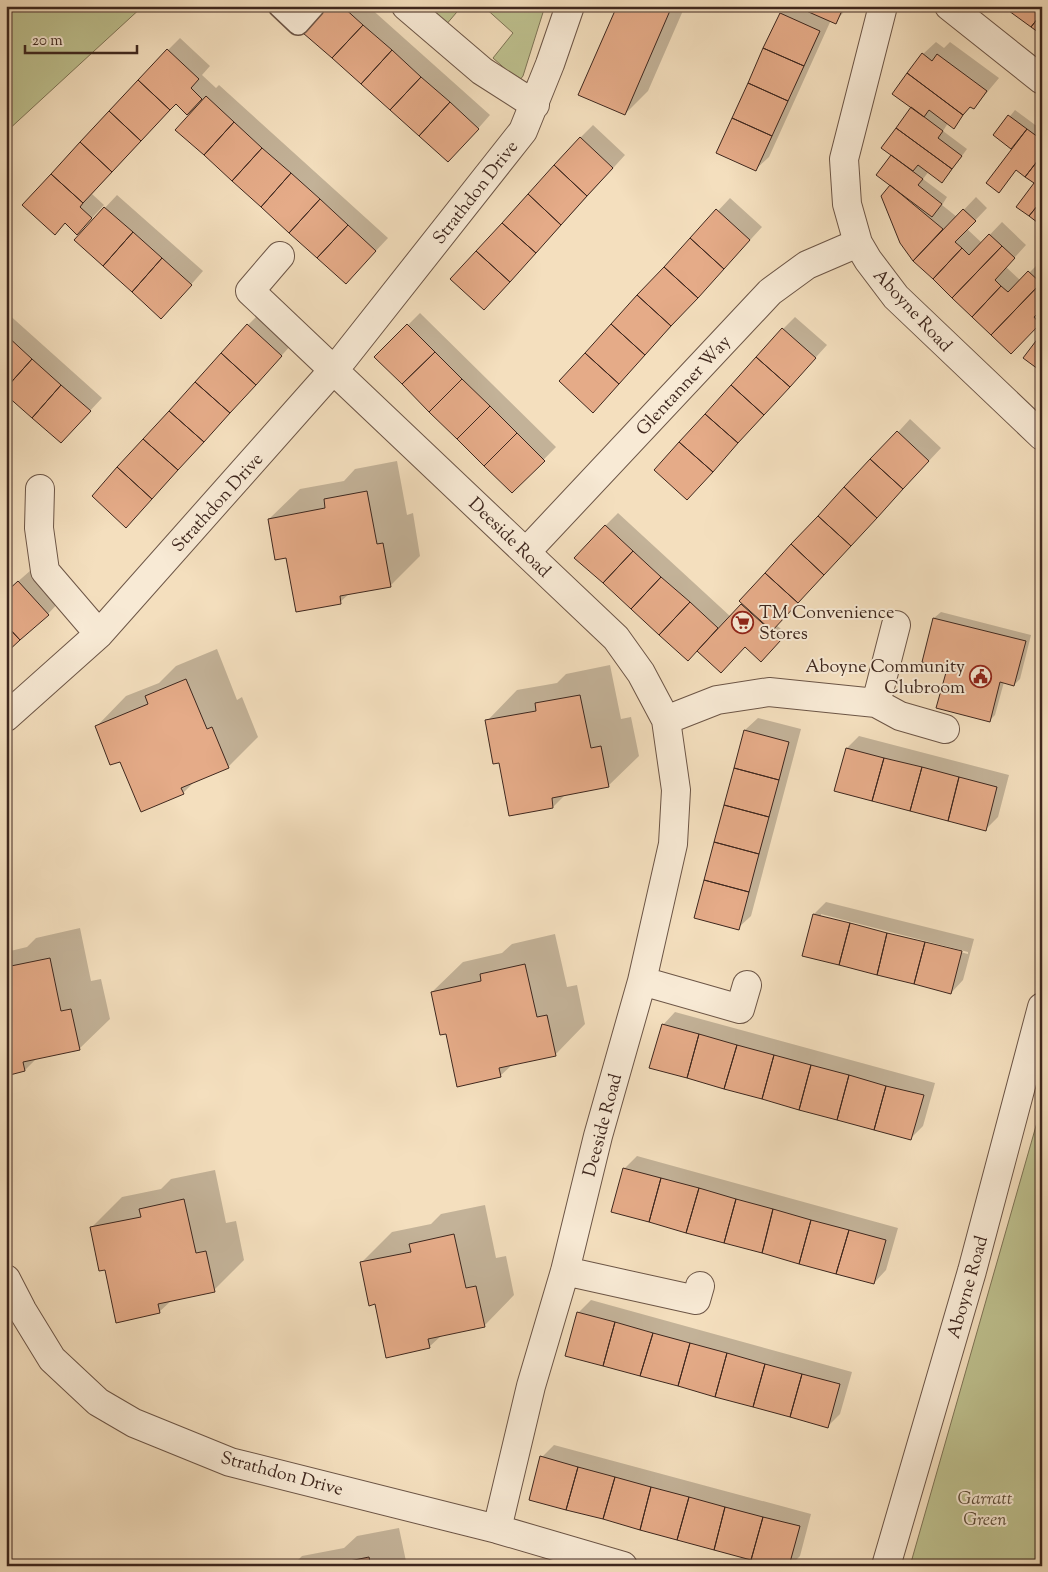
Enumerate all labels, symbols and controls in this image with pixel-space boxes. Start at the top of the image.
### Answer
scale bar [25,22,138,54]
text: 20 m [32,31,63,52]
street label: Strathdon Drive [428,136,526,251]
street label: Aboyne Road [866,264,957,359]
street label: Glentanner Way [631,330,738,442]
street label: Strathdon Drive [167,448,270,559]
street label: Deeside Road [462,492,556,585]
place label: TM Convenience Stores [759,601,894,648]
supermarket icon: TM Convenience Stores [731,610,755,634]
place label: Aboyne Community Clubroom [805,655,965,702]
public building icon: Aboyne Community Clubroom [969,664,993,688]
street label: Deeside Road [578,1071,630,1180]
street label: Aboyne Road [942,1233,996,1342]
street label: Strathdon Drive [217,1446,346,1504]
park label: Garratt Green [958,1487,1013,1534]

